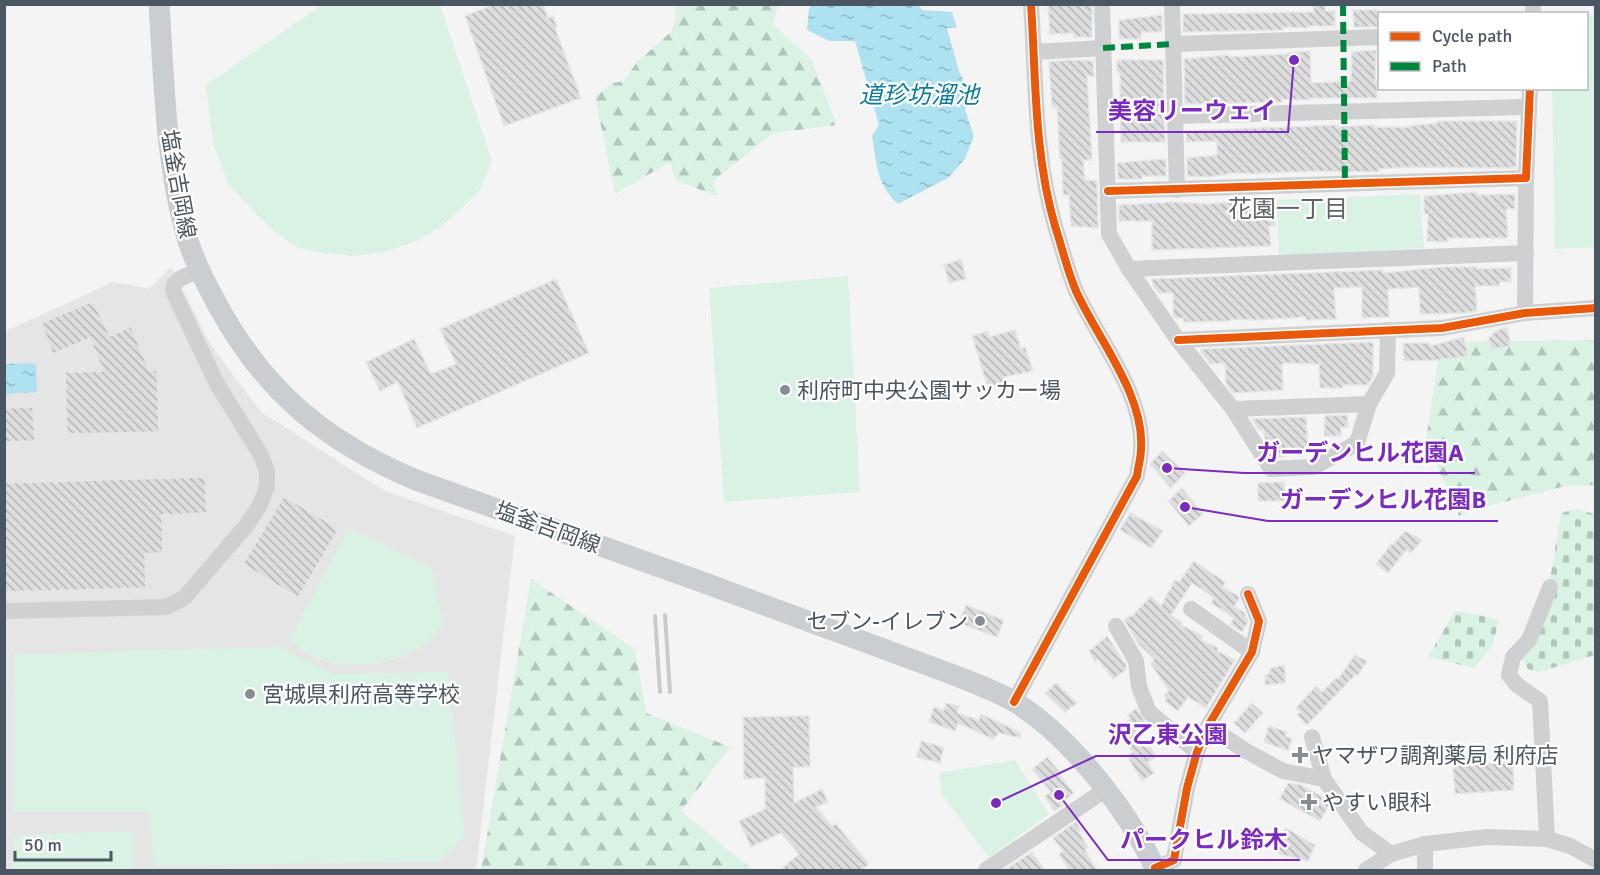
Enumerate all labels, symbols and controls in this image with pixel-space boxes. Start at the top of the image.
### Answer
legend [1378,12,1588,90]
text: Cycle path [1432,25,1512,47]
text: Path [1432,55,1467,77]
water label: 道珍坊溜池 [859,80,981,110]
callout: 美容リーウェイ [1096,90,1288,132]
text: 美容リーウェイ [1108,96,1276,126]
street label: 塩釜吉岡線 [156,128,201,241]
district label: 花園一丁目 [1228,194,1348,224]
place label: 利府町中央公園サッカー場 [797,377,1061,404]
marker: 利府町中央公園サッカー場 [778,383,792,397]
callout: ガーデンヒル花園A [1244,431,1475,473]
text: ガーデンヒル花園A [1256,438,1464,468]
callout: ガーデンヒル花園B [1268,479,1498,521]
text: ガーデンヒル花園B [1280,485,1486,515]
street label: 塩釜吉岡線 [492,496,604,559]
place label: セブン-イレブン [806,608,968,635]
marker: セブン-イレブン [973,614,987,628]
place label: 宮城県利府高等学校 [262,681,460,708]
marker: 宮城県利府高等学校 [243,687,257,701]
callout: 沢乙東公園 [1096,714,1240,756]
text: 沢乙東公園 [1108,720,1228,750]
place label: ヤマザワ調剤薬局 利府店 [1312,742,1559,769]
marker: ヤマザワ調剤薬局 利府店 [1293,748,1307,762]
place label: やすい眼科 [1322,789,1432,816]
marker: やすい眼科 [1300,793,1318,811]
callout: パークヒル鈴木 [1108,818,1300,860]
scale bar [15,824,111,862]
text: パークヒル鈴木 [1120,825,1288,855]
text: 50 m [24,834,62,856]

